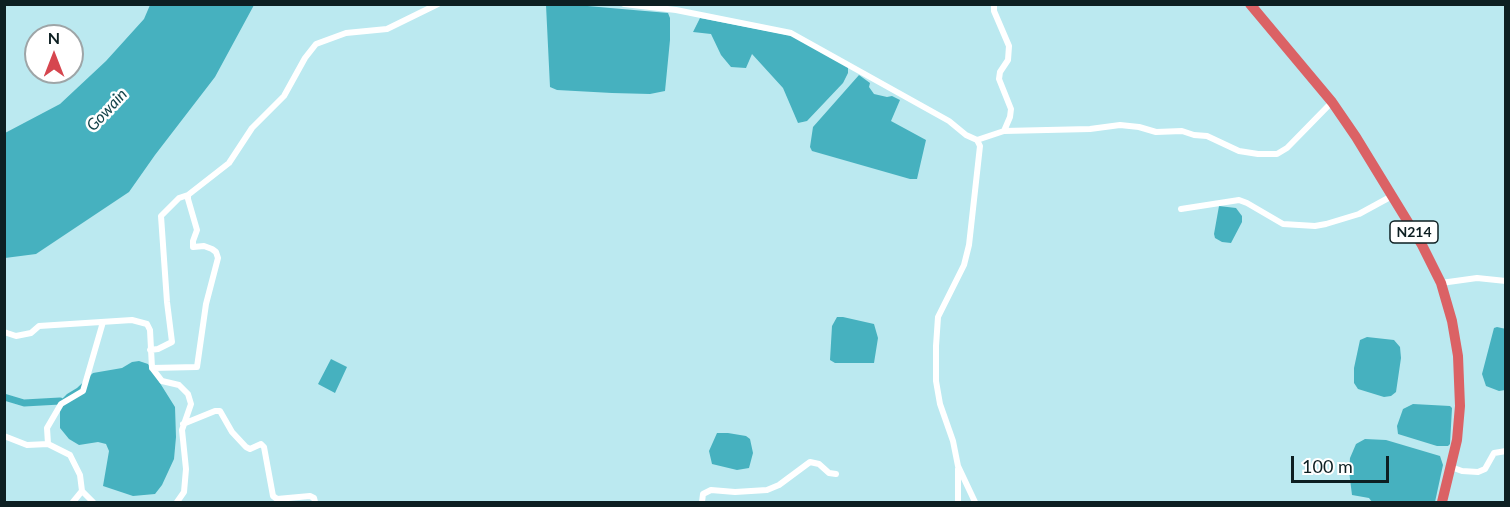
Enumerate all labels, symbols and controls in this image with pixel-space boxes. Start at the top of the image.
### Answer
north arrow [24,24,84,84]
text: N [48,28,60,47]
water label: Gowain [83,85,131,135]
road number: N214 [1390,221,1438,243]
scale bar [1294,444,1392,482]
text: 100 m [1302,455,1353,477]

